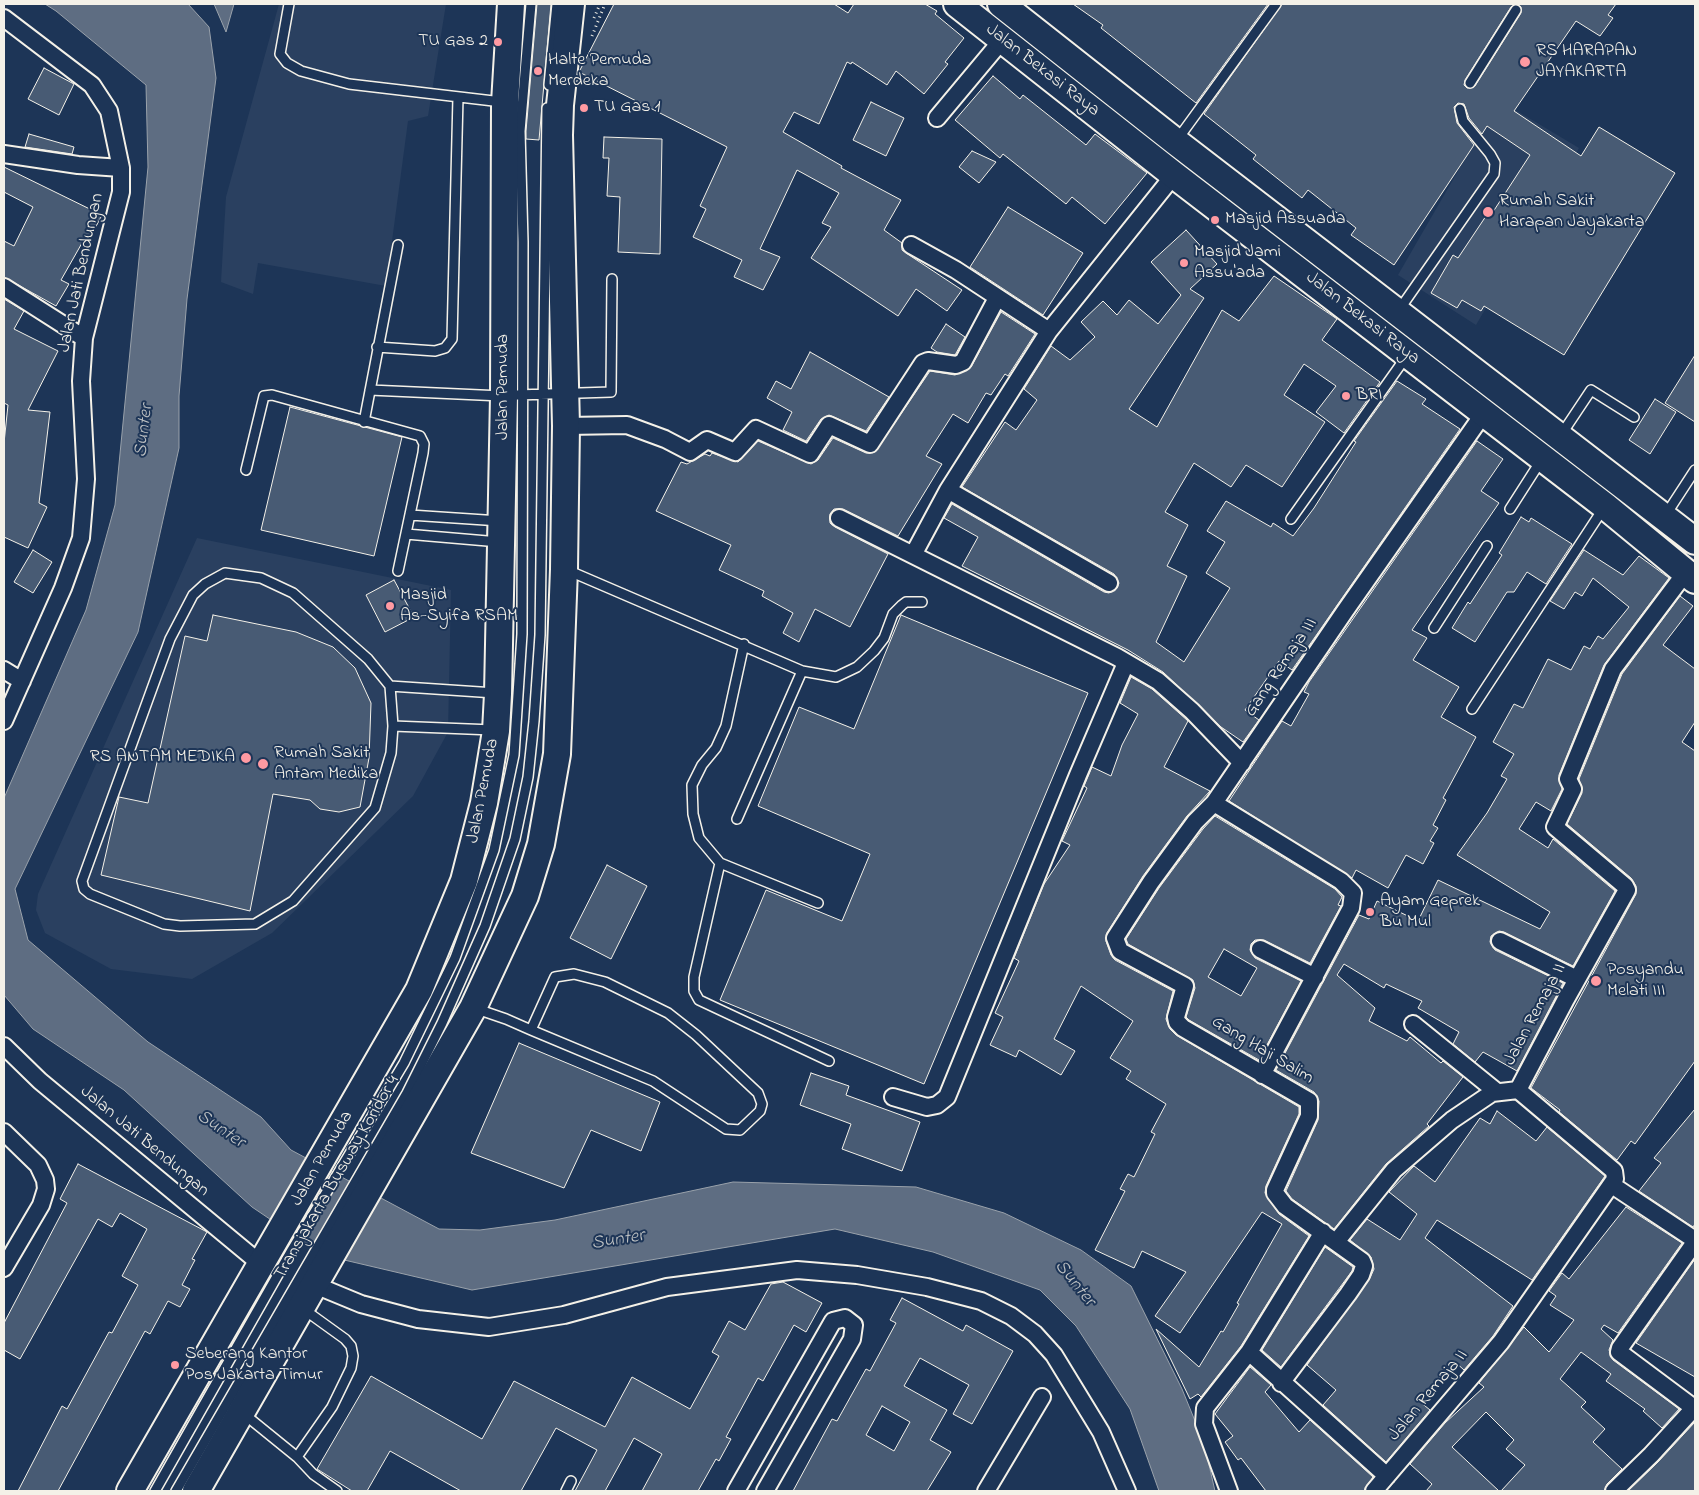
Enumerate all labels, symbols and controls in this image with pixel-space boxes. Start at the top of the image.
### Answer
street label: Jalan Bekasi Raya [981,20,1103,122]
place label: TU Gas 2 [418,31,488,53]
marker: TU Gas 2 [492,36,504,48]
place label: RS HARAPAN JAYAKARTA [1536,41,1637,84]
place label: Halte Pemuda Merdeka [548,50,651,92]
marker: RS HARAPAN JAYAKARTA [1518,55,1532,69]
marker: Halte Pemuda Merdeka [532,65,544,77]
place label: TU Gas 1 [594,97,661,119]
marker: TU Gas 1 [578,102,590,114]
place label: Rumah Sakit Harapan Jayakarta [1499,191,1645,233]
street label: Jalan Jati Bendungan [55,192,109,354]
marker: Rumah Sakit Harapan Jayakarta [1481,205,1495,219]
place label: Masjid Assuada [1225,209,1345,231]
marker: Masjid Assuada [1209,214,1221,226]
place label: Masjid Jami Assu'ada [1194,242,1281,284]
marker: Masjid Jami Assu'ada [1178,257,1190,269]
street label: Jalan Bekasi Raya [1301,268,1423,370]
street label: Jalan Pemuda [493,334,515,440]
place label: BRI [1356,385,1382,407]
marker: BRI [1340,390,1352,402]
water label: Sunter [130,403,160,459]
place label: Masjid As-Syifa RSAM [400,585,518,628]
marker: Masjid As-Syifa RSAM [384,600,396,612]
street label: Gang Remaja III [1241,614,1323,722]
street label: Jalan Pemuda [463,737,505,845]
place label: Rumah Sakit Antam Medika [274,743,378,786]
place label: RS ANTAM MEDIKA [90,747,235,769]
marker: RS ANTAM MEDIKA [239,751,253,765]
marker: Rumah Sakit Antam Medika [256,757,270,771]
place label: Ayam Geprek Bu Mul [1380,891,1480,934]
marker: Ayam Geprek Bu Mul [1364,906,1376,918]
street label: Jalan Remaja II [1500,960,1572,1070]
place label: Posyandu Melati III [1607,960,1684,1002]
marker: Posyandu Melati III [1589,974,1603,988]
street label: Gang Haji Salim [1207,1012,1317,1090]
street label: Transjakarta Busway Koridor 4 [271,1072,405,1284]
street label: Jalan Jati Bendungan [75,1082,213,1202]
water label: Sunter [192,1106,248,1154]
street label: Jalan Pemuda [287,1108,359,1210]
water label: Sunter [590,1226,646,1256]
water label: Sunter [1048,1256,1100,1312]
place label: Seberang Kantor Pos Jakarta Timur [185,1344,323,1386]
street label: Jalan Remaja II [1385,1346,1473,1446]
marker: Seberang Kantor Pos Jakarta Timur [169,1359,181,1371]

